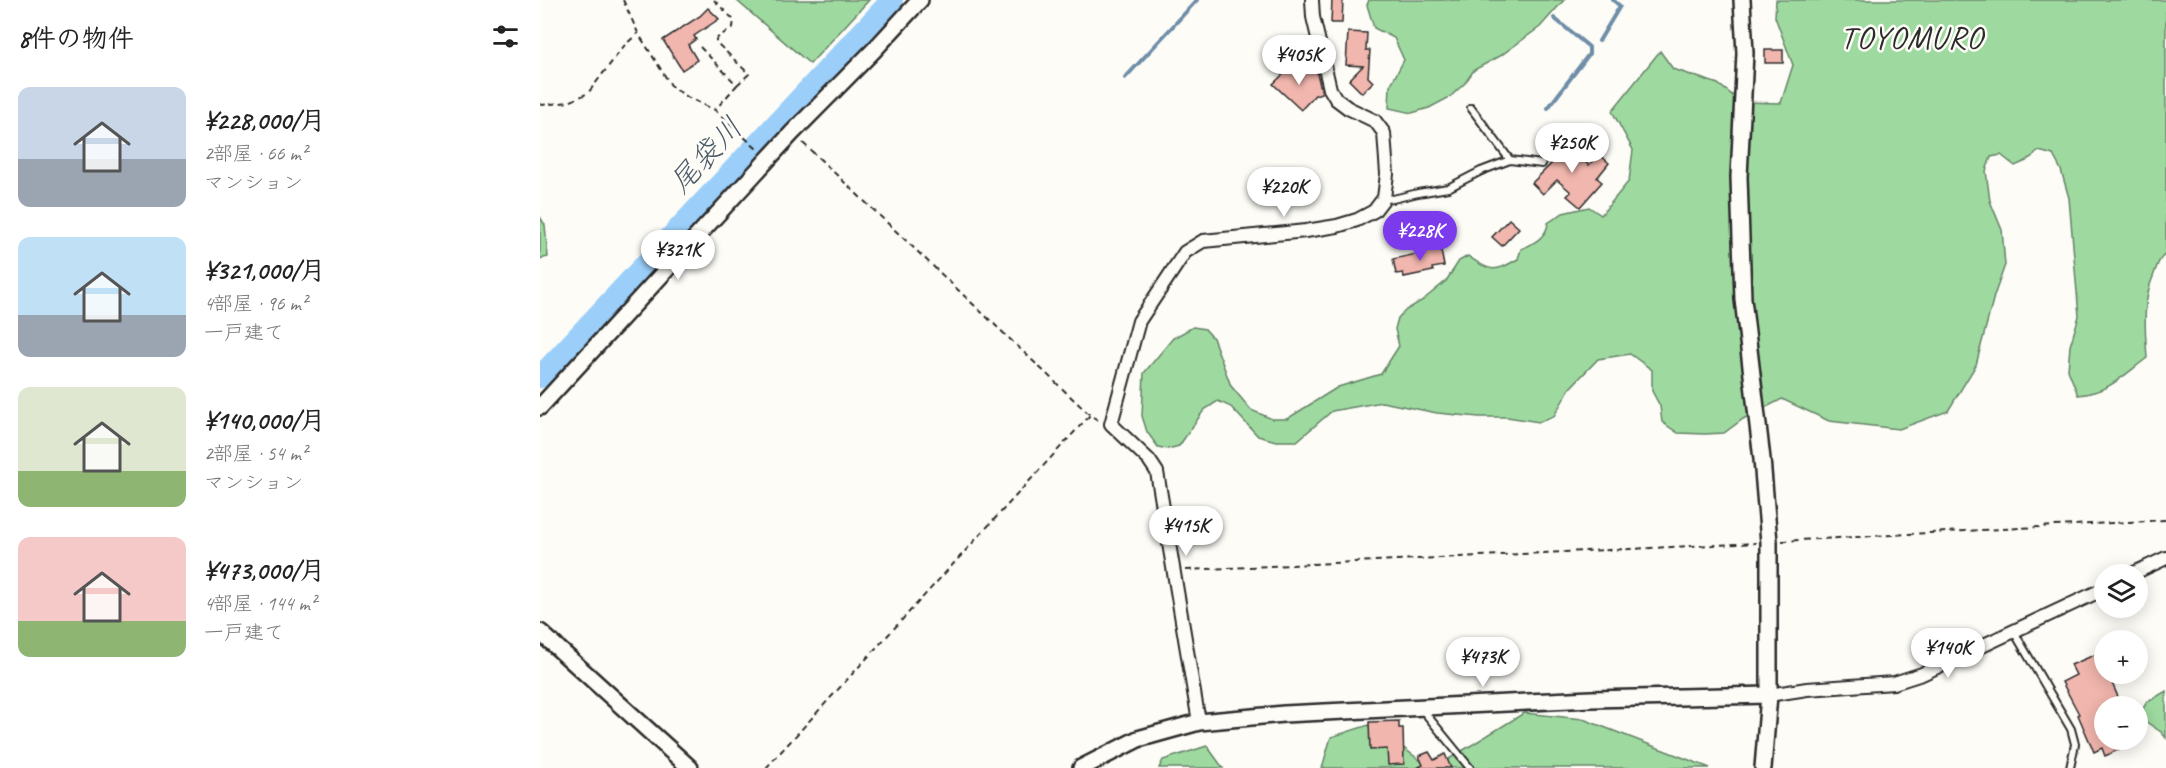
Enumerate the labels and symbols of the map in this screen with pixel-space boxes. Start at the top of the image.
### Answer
district label: TOYOMURO [1840,17,1985,58]
pin: ¥405K [1257,35,1341,86]
water label: 尾袋川 [661,109,751,201]
pin: ¥250K [1530,123,1614,174]
pin: ¥220K [1242,167,1326,218]
pin: ¥228K [1378,211,1462,262]
pin: ¥321K [636,230,720,281]
pin: ¥415K [1144,506,1228,557]
pin: ¥140K [1906,628,1990,679]
pin: ¥473K [1441,637,1525,688]

